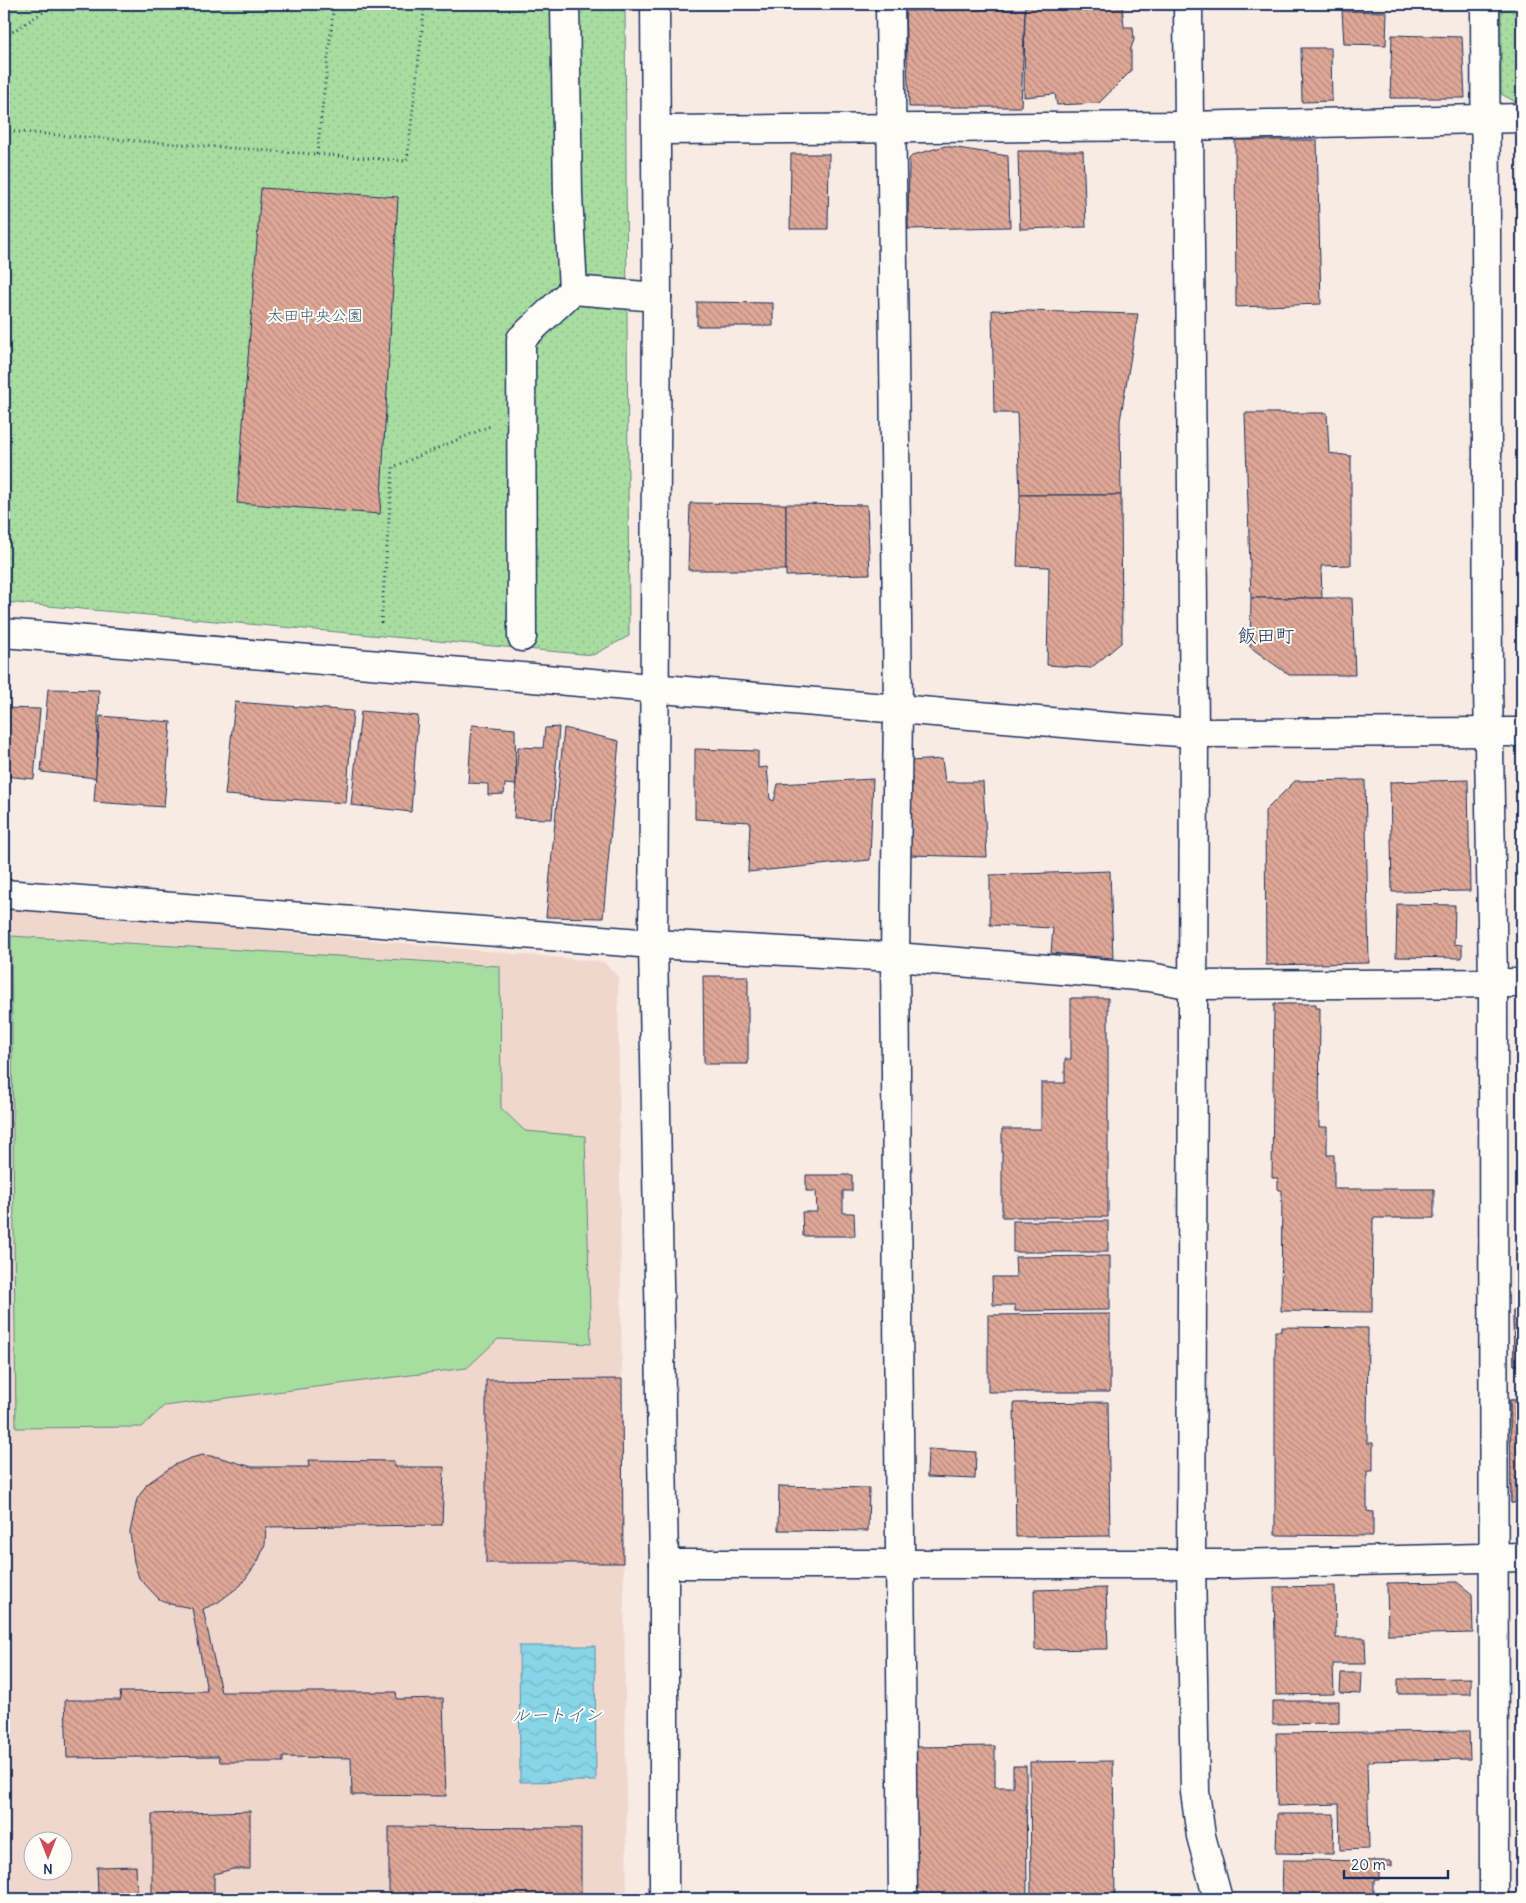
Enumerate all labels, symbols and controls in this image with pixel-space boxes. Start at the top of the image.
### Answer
park label: 太田中央公園 [267,305,363,325]
district label: 飯田町 [1237,623,1295,647]
water label: ルートイン [512,1703,603,1726]
north arrow [22,1830,72,1880]
scale bar [1344,1848,1447,1880]
text: 20 m [1351,1855,1386,1874]
text: N [43,1860,53,1878]

